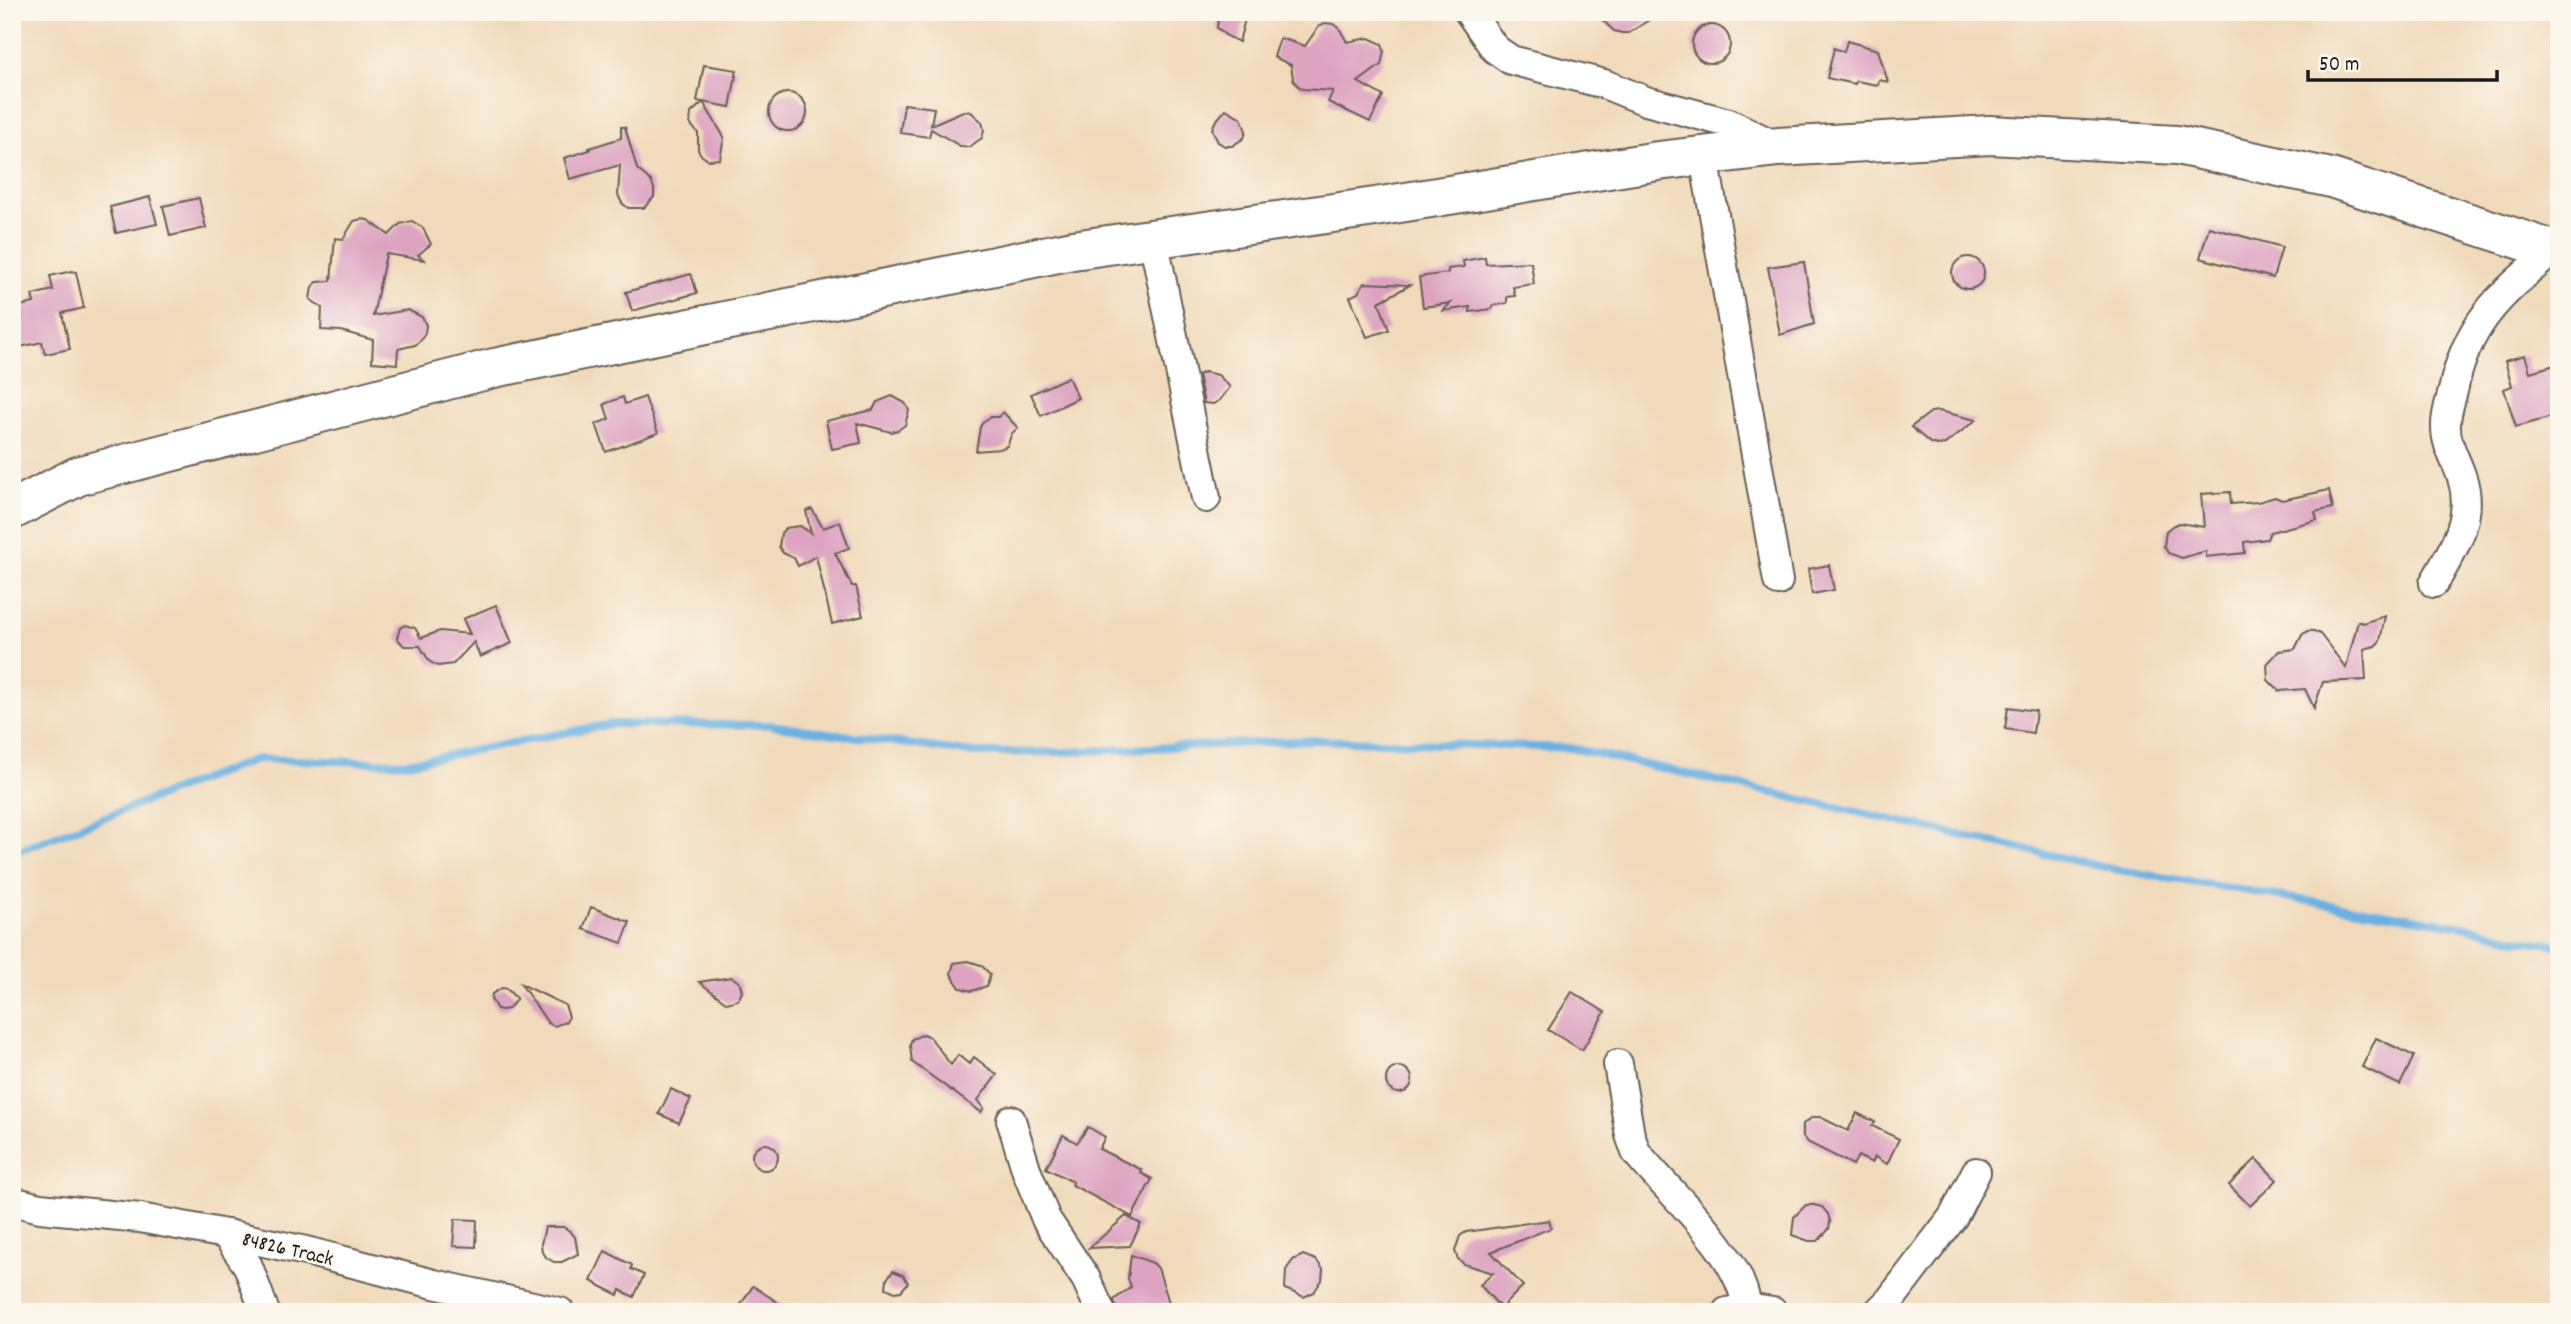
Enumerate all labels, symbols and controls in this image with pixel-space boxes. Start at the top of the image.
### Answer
scale bar [2308,38,2498,82]
text: 50 m [2319,51,2359,81]
street label: 84826 Track [239,1226,336,1276]

